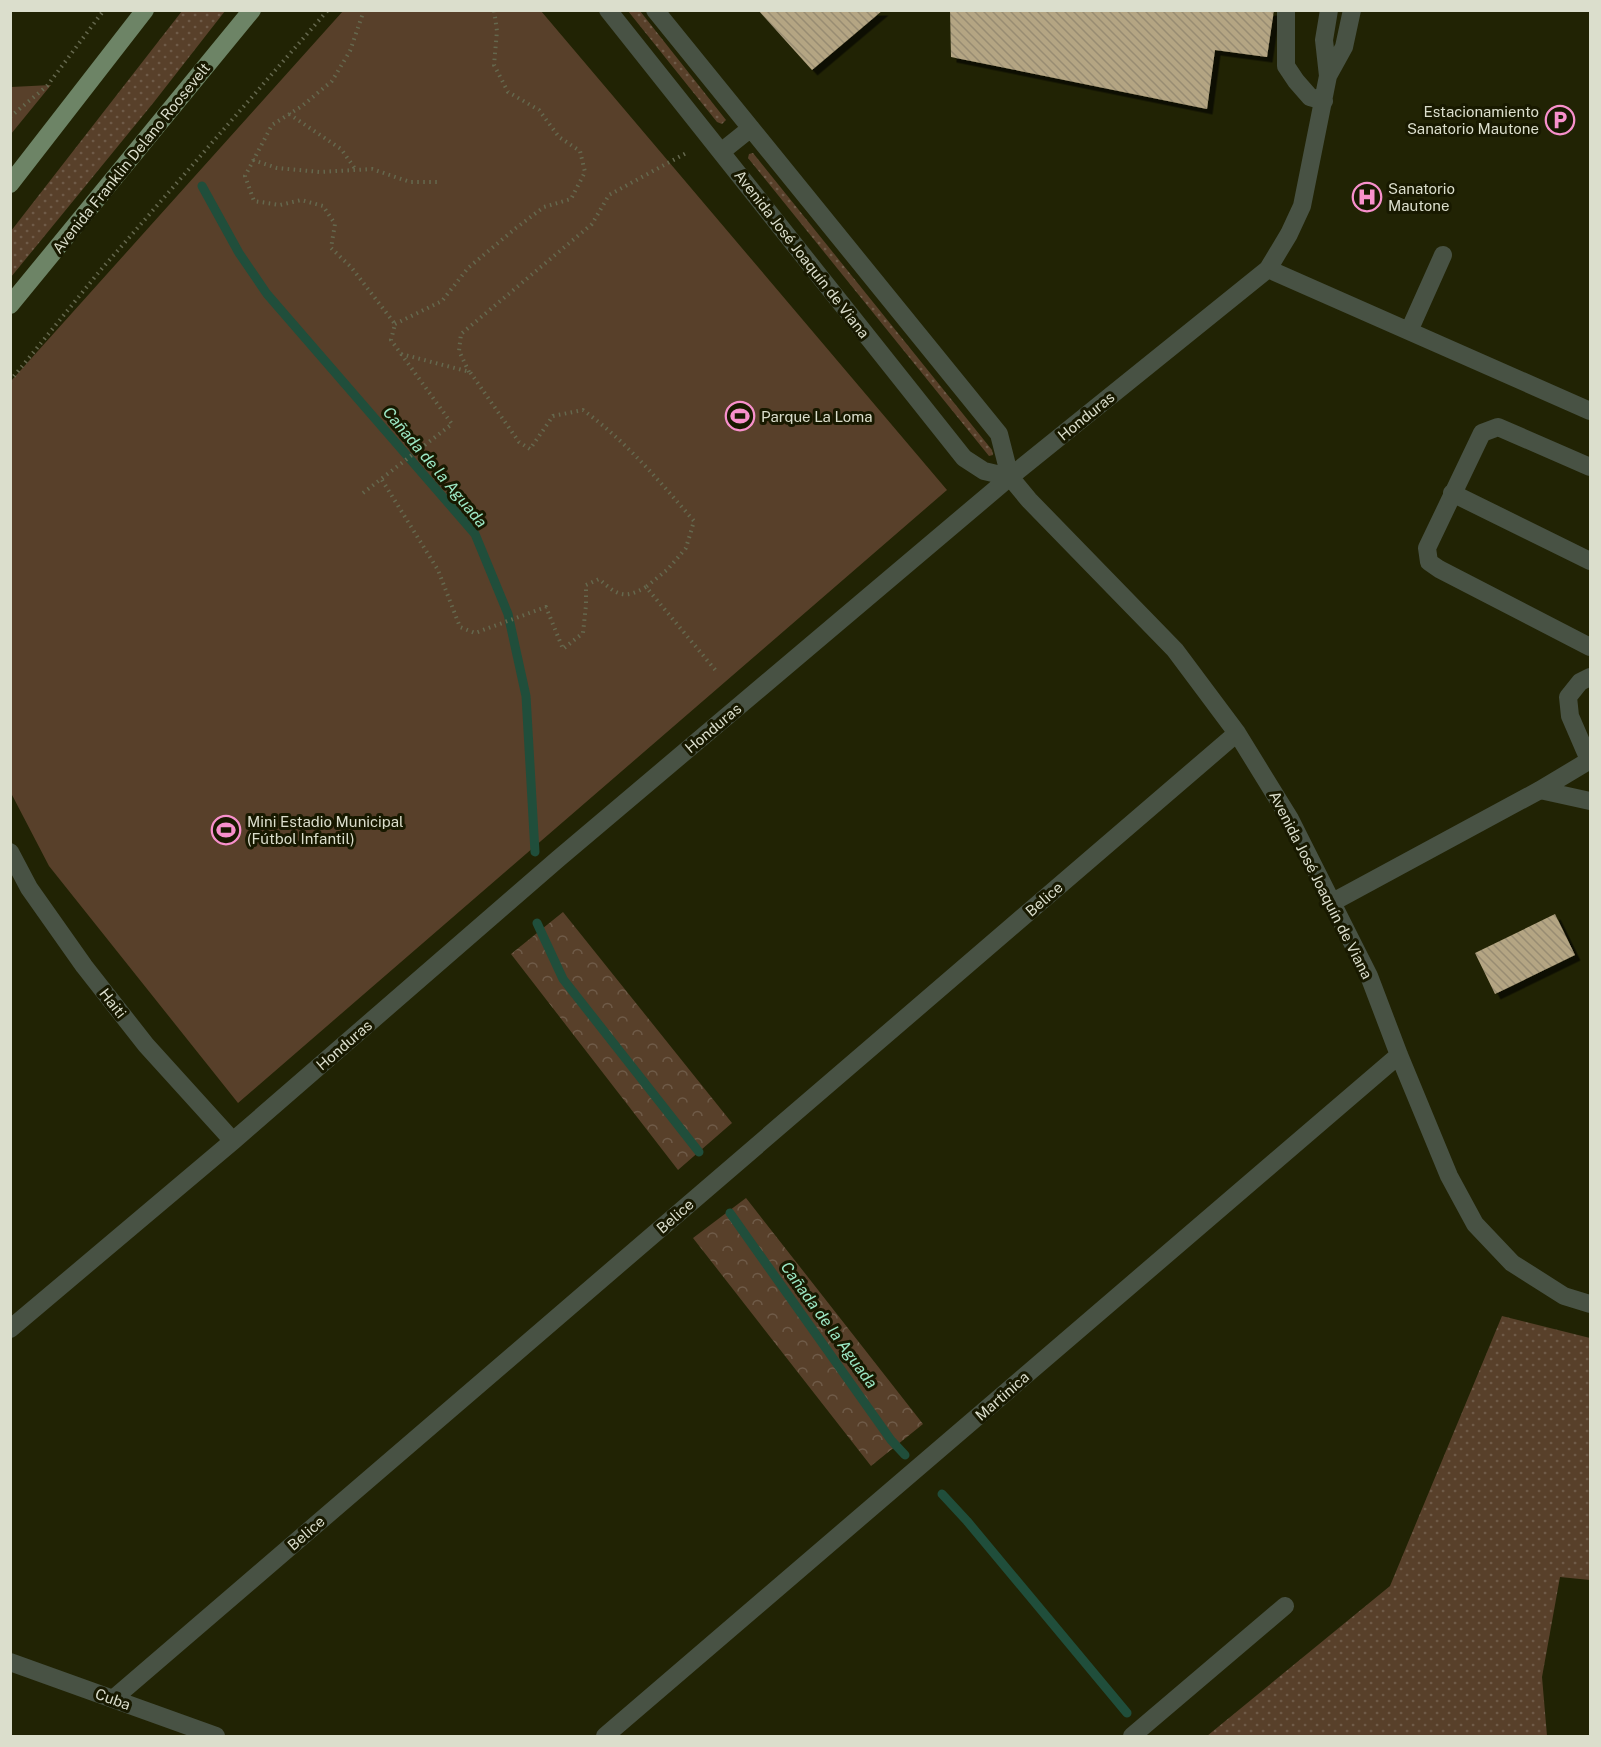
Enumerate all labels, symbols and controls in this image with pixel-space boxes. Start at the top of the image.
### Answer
street label: Avenida Franklin Delano Roosevelt [49,59,213,257]
place label: Estacionamiento Sanatorio Mautone [1407,103,1539,137]
parking icon: Estacionamiento Sanatorio Mautone [1544,104,1576,136]
street label: Avenida José Joaquín de Viana [731,167,873,341]
place label: Sanatorio Mautone [1388,180,1455,214]
hospital icon: Sanatorio Mautone [1351,181,1383,213]
street label: Honduras [1054,388,1118,444]
sports icon: Parque La Loma [724,400,756,432]
water label: Cañada de la Aguada [379,403,491,531]
place label: Parque La Loma [761,408,873,425]
street label: Honduras [682,700,744,756]
street label: Avenida José Joaquín de Viana [1266,788,1376,982]
place label: Mini Estadio Municipal (Fútbol Infantil) [247,813,404,847]
sports icon: Mini Estadio Municipal (Fútbol Infantil) [210,814,242,846]
street label: Belice [1022,878,1066,920]
street label: Haiti [96,985,130,1021]
street label: Honduras [313,1016,375,1074]
street label: Belice [653,1195,697,1237]
water label: Cañada de la Aguada [777,1258,881,1392]
street label: Martinica [972,1368,1032,1424]
street label: Belice [284,1512,328,1554]
street label: Cuba [93,1685,133,1713]

